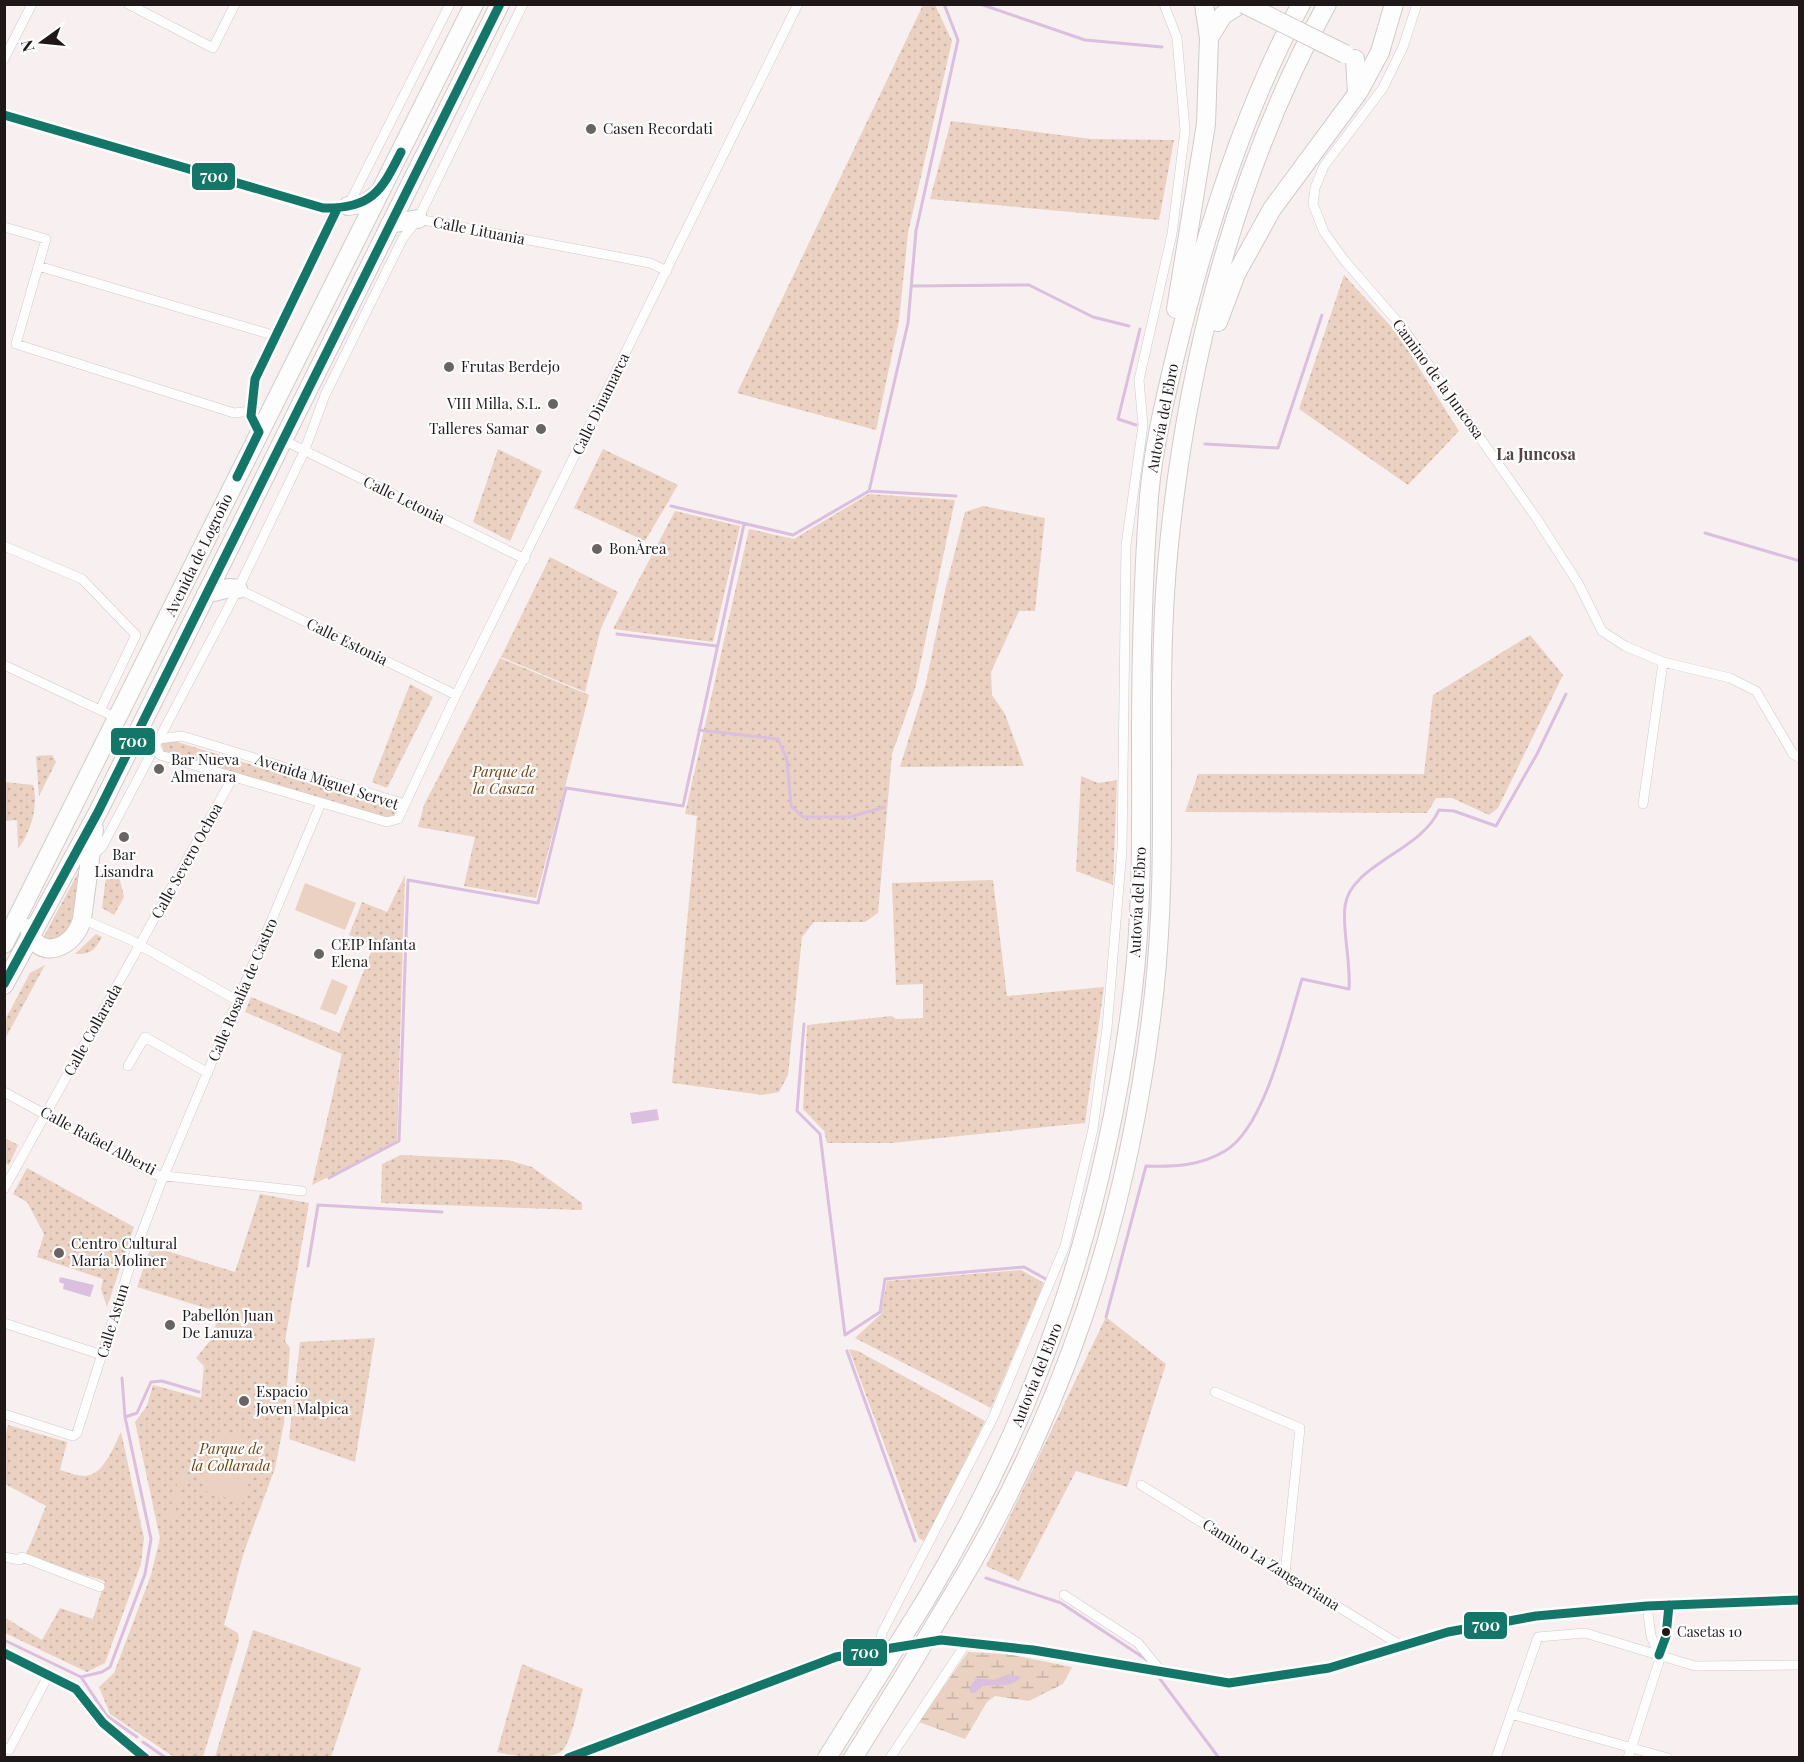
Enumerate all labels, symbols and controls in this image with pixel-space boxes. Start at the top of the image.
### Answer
north arrow [12,12,72,72]
text: N [15,37,39,54]
place label: Casen Recordati [603,118,713,138]
marker: Casen Recordati [584,122,598,136]
line badge: 700 [191,162,236,191]
text: 700 [200,165,228,186]
street label: Calle Lituania [432,211,527,249]
street label: Camino de la Juncosa [1389,315,1489,443]
street label: Calle Dinamarca [567,349,634,458]
place label: Frutas Berdejo [461,356,560,376]
marker: Frutas Berdejo [442,360,456,374]
street label: Autovía del Ebro [1141,362,1182,475]
place label: VIII Milla, S.L. [446,393,541,413]
marker: VIII Milla, S.L. [546,397,560,411]
place label: Talleres Samar [429,418,529,438]
marker: Talleres Samar [534,422,548,436]
district label: La Juncosa [1496,443,1576,464]
street label: Calle Letonia [360,471,449,528]
street label: Avenida de Logroño [159,490,236,620]
place label: BonÀrea [609,538,667,558]
marker: BonÀrea [590,542,604,556]
street label: Calle Estonia [304,613,392,670]
line badge: 700 [110,727,156,756]
text: 700 [119,730,147,751]
street label: Avenida Miguel Servet [252,748,402,814]
place label: Bar Nueva Almenara [170,749,240,786]
park label: Parque de la Casaza [471,761,536,798]
marker: Bar Nueva Almenara [152,762,166,776]
street label: Calle Severo Ochoa [146,799,226,922]
marker: Bar Lisandra [117,830,131,844]
place label: Bar Lisandra [94,844,154,881]
street label: Autovía del Ebro [1124,846,1150,959]
street label: Calle Rosalía de Castro [203,915,281,1064]
place label: CEIP Infanta Elena [331,934,416,971]
marker: CEIP Infanta Elena [312,947,326,961]
street label: Calle Collarada [59,979,126,1079]
street label: Calle Rafael Alberti [37,1101,160,1179]
place label: Centro Cultural María Moliner [71,1233,177,1270]
marker: Centro Cultural María Moliner [52,1246,66,1260]
street label: Calle Astun [91,1281,133,1360]
place label: Pabellón Juan De Lanuza [182,1305,273,1342]
marker: Pabellón Juan De Lanuza [163,1318,177,1332]
street label: Autovía del Ebro [1006,1320,1066,1430]
place label: Espacio Joven Malpica [255,1381,349,1418]
marker: Espacio Joven Malpica [237,1394,251,1408]
park label: Parque de la Collarada [191,1438,271,1475]
street label: Camino La Zangarriana [1199,1514,1344,1615]
line badge: 700 [1463,1611,1508,1640]
text: 700 [1472,1614,1500,1635]
place label: Casetas 10 [1677,1622,1742,1641]
marker: Casetas 10 [1660,1626,1672,1638]
line badge: 700 [842,1638,888,1667]
text: 700 [851,1641,879,1662]

